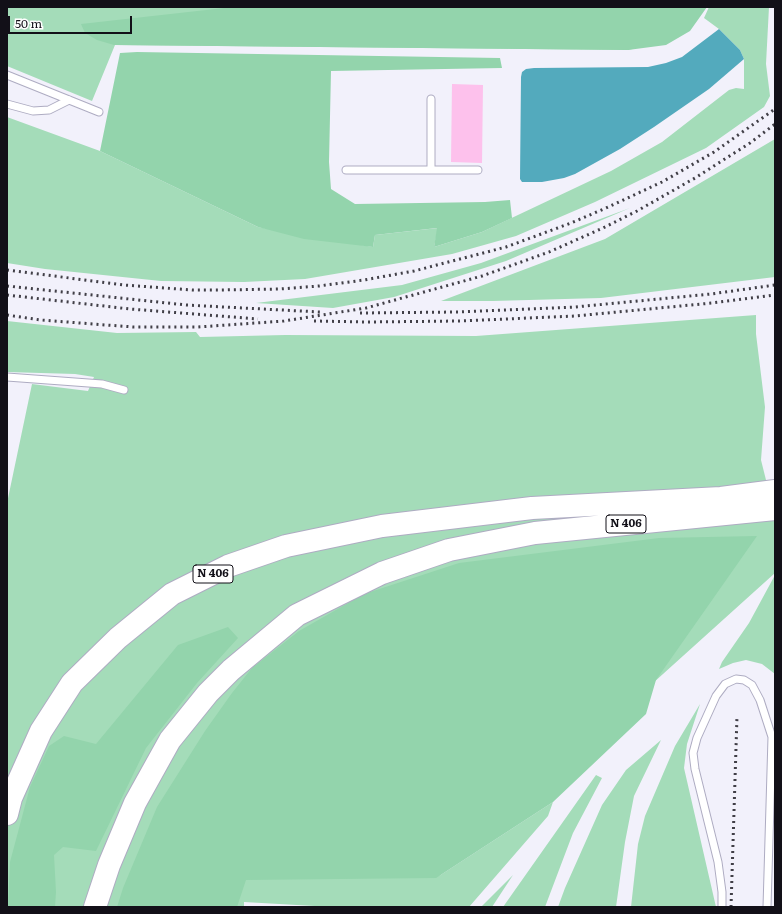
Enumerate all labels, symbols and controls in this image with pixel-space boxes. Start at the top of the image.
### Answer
scale bar [10,8,134,34]
text: 50 m [15,14,42,32]
road number: N 406 [606,515,646,533]
road number: N 406 [193,565,233,583]

